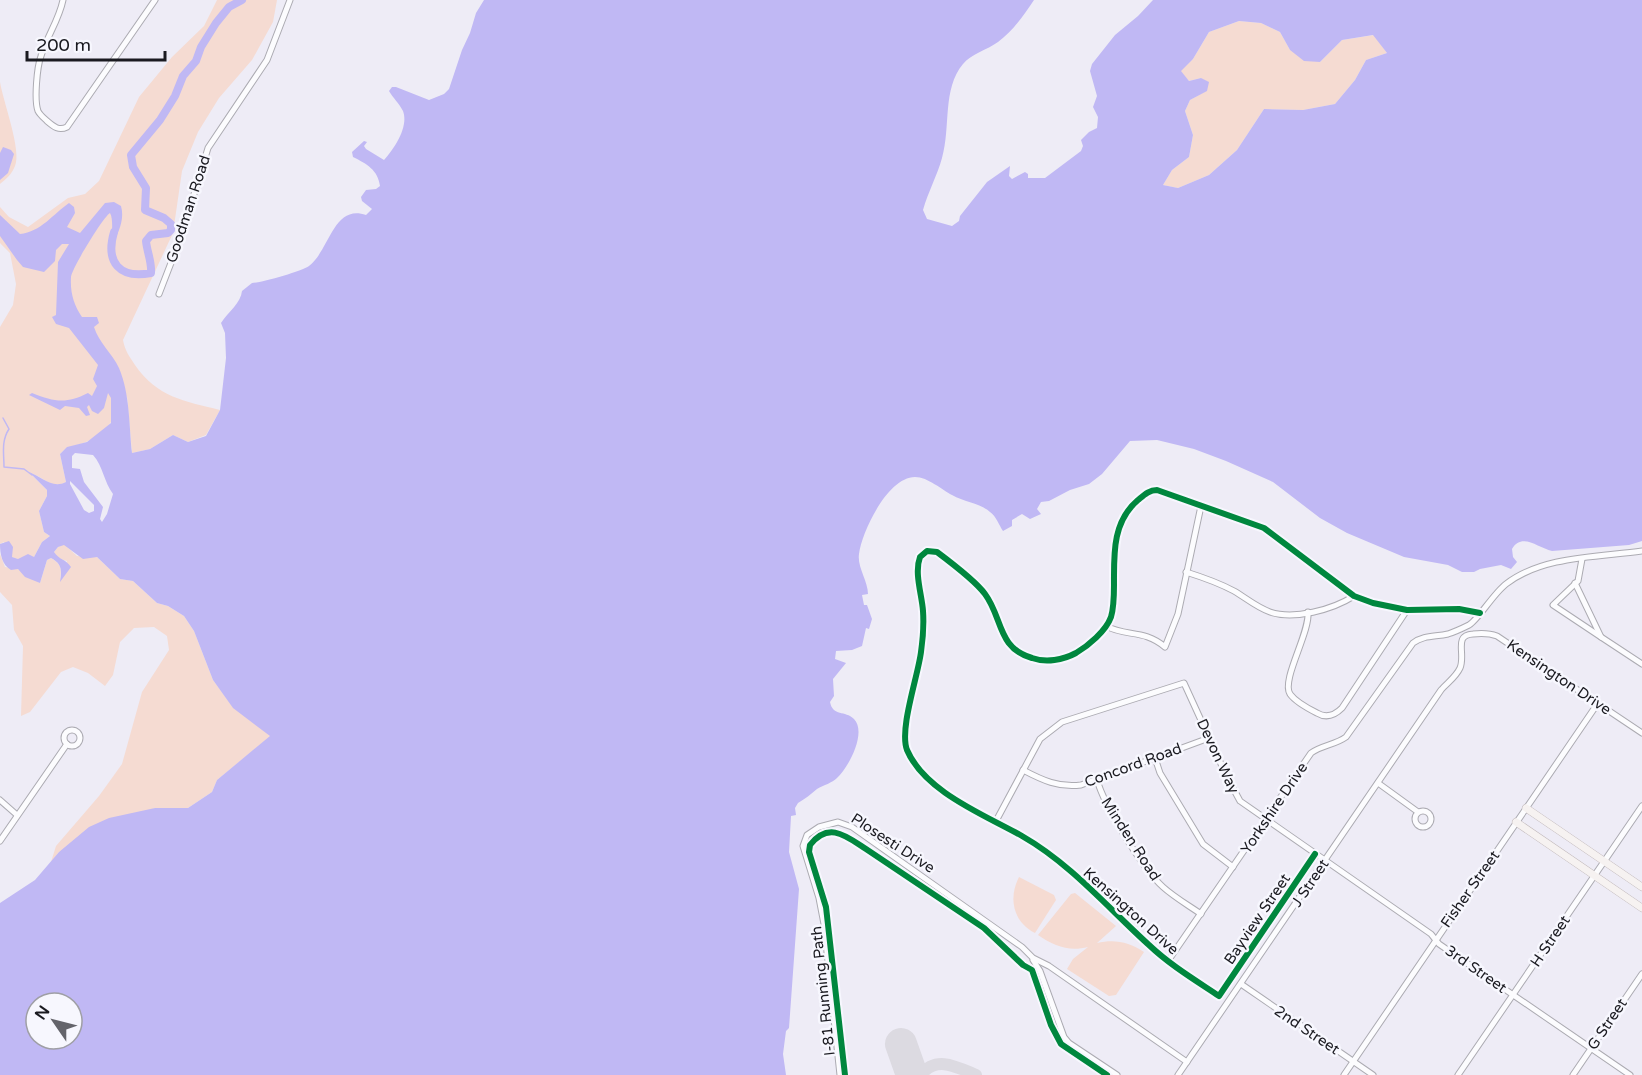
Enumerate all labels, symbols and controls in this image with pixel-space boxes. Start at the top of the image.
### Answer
scale bar [27,24,165,62]
text: 200 m [36,34,91,56]
street label: Goodman Road [162,153,214,265]
street label: Kensington Drive [1503,635,1615,719]
street label: Devon Way [1193,716,1243,796]
street label: Concord Road [1082,739,1184,791]
street label: Yorkshire Drive [1237,759,1311,857]
street label: Minden Road [1097,794,1165,884]
street label: Plosesti Drive [848,809,938,877]
street label: Fisher Street [1437,847,1503,931]
street label: J Street [1288,855,1333,910]
street label: Kensington Drive [1080,864,1182,958]
street label: Bayview Street [1220,870,1294,968]
street label: H Street [1526,912,1574,970]
street label: I-81 Running Path [807,925,839,1057]
street label: 3rd Street [1442,941,1511,997]
north arrow [24,991,84,1051]
street label: G Street [1583,995,1631,1053]
text: N [31,1002,54,1024]
street label: 2nd Street [1271,1002,1343,1059]

